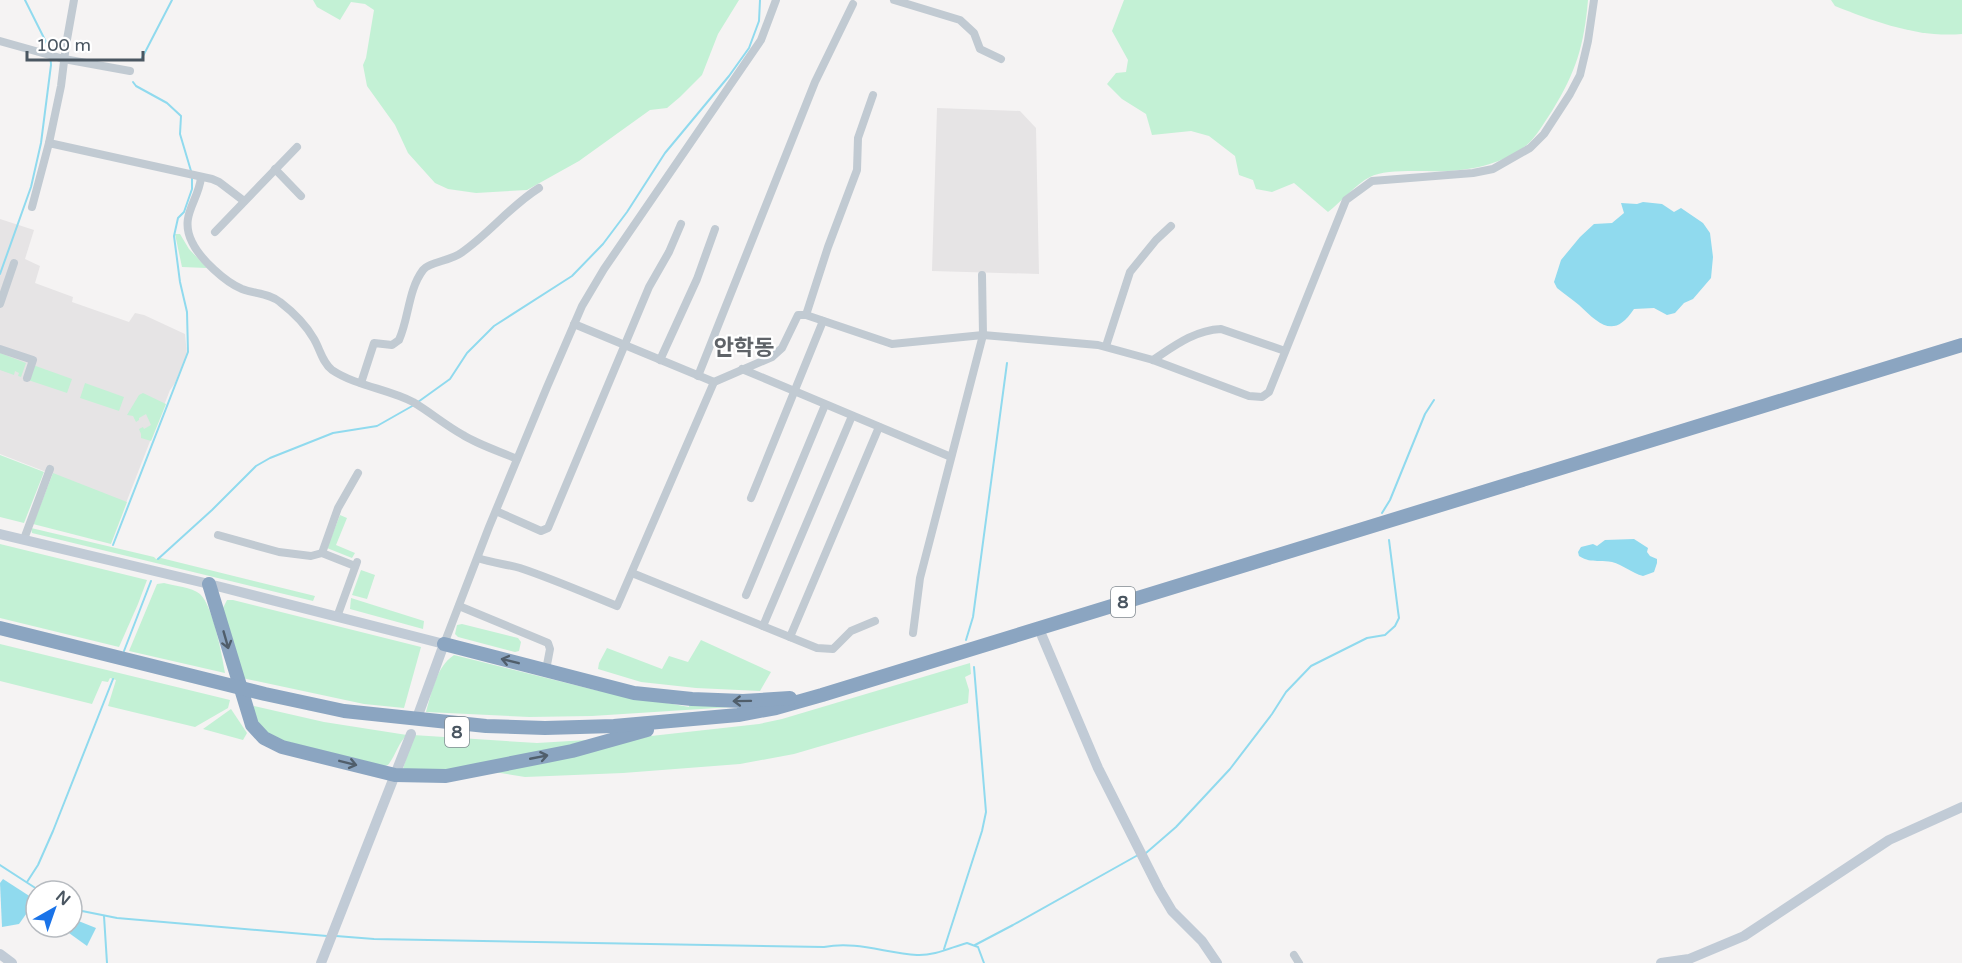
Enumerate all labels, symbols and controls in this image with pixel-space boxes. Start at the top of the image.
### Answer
scale bar [27,24,142,62]
text: 100 m [36,34,91,56]
district label: 안학동 [714,335,774,361]
road number: 8 [1111,587,1135,617]
one-way arrow [221,630,232,649]
one-way arrow [501,654,520,666]
one-way arrow [733,695,753,706]
road number: 8 [445,717,469,747]
one-way arrow [529,751,549,762]
one-way arrow [338,758,357,770]
north arrow [24,879,84,939]
text: N [52,886,74,910]

